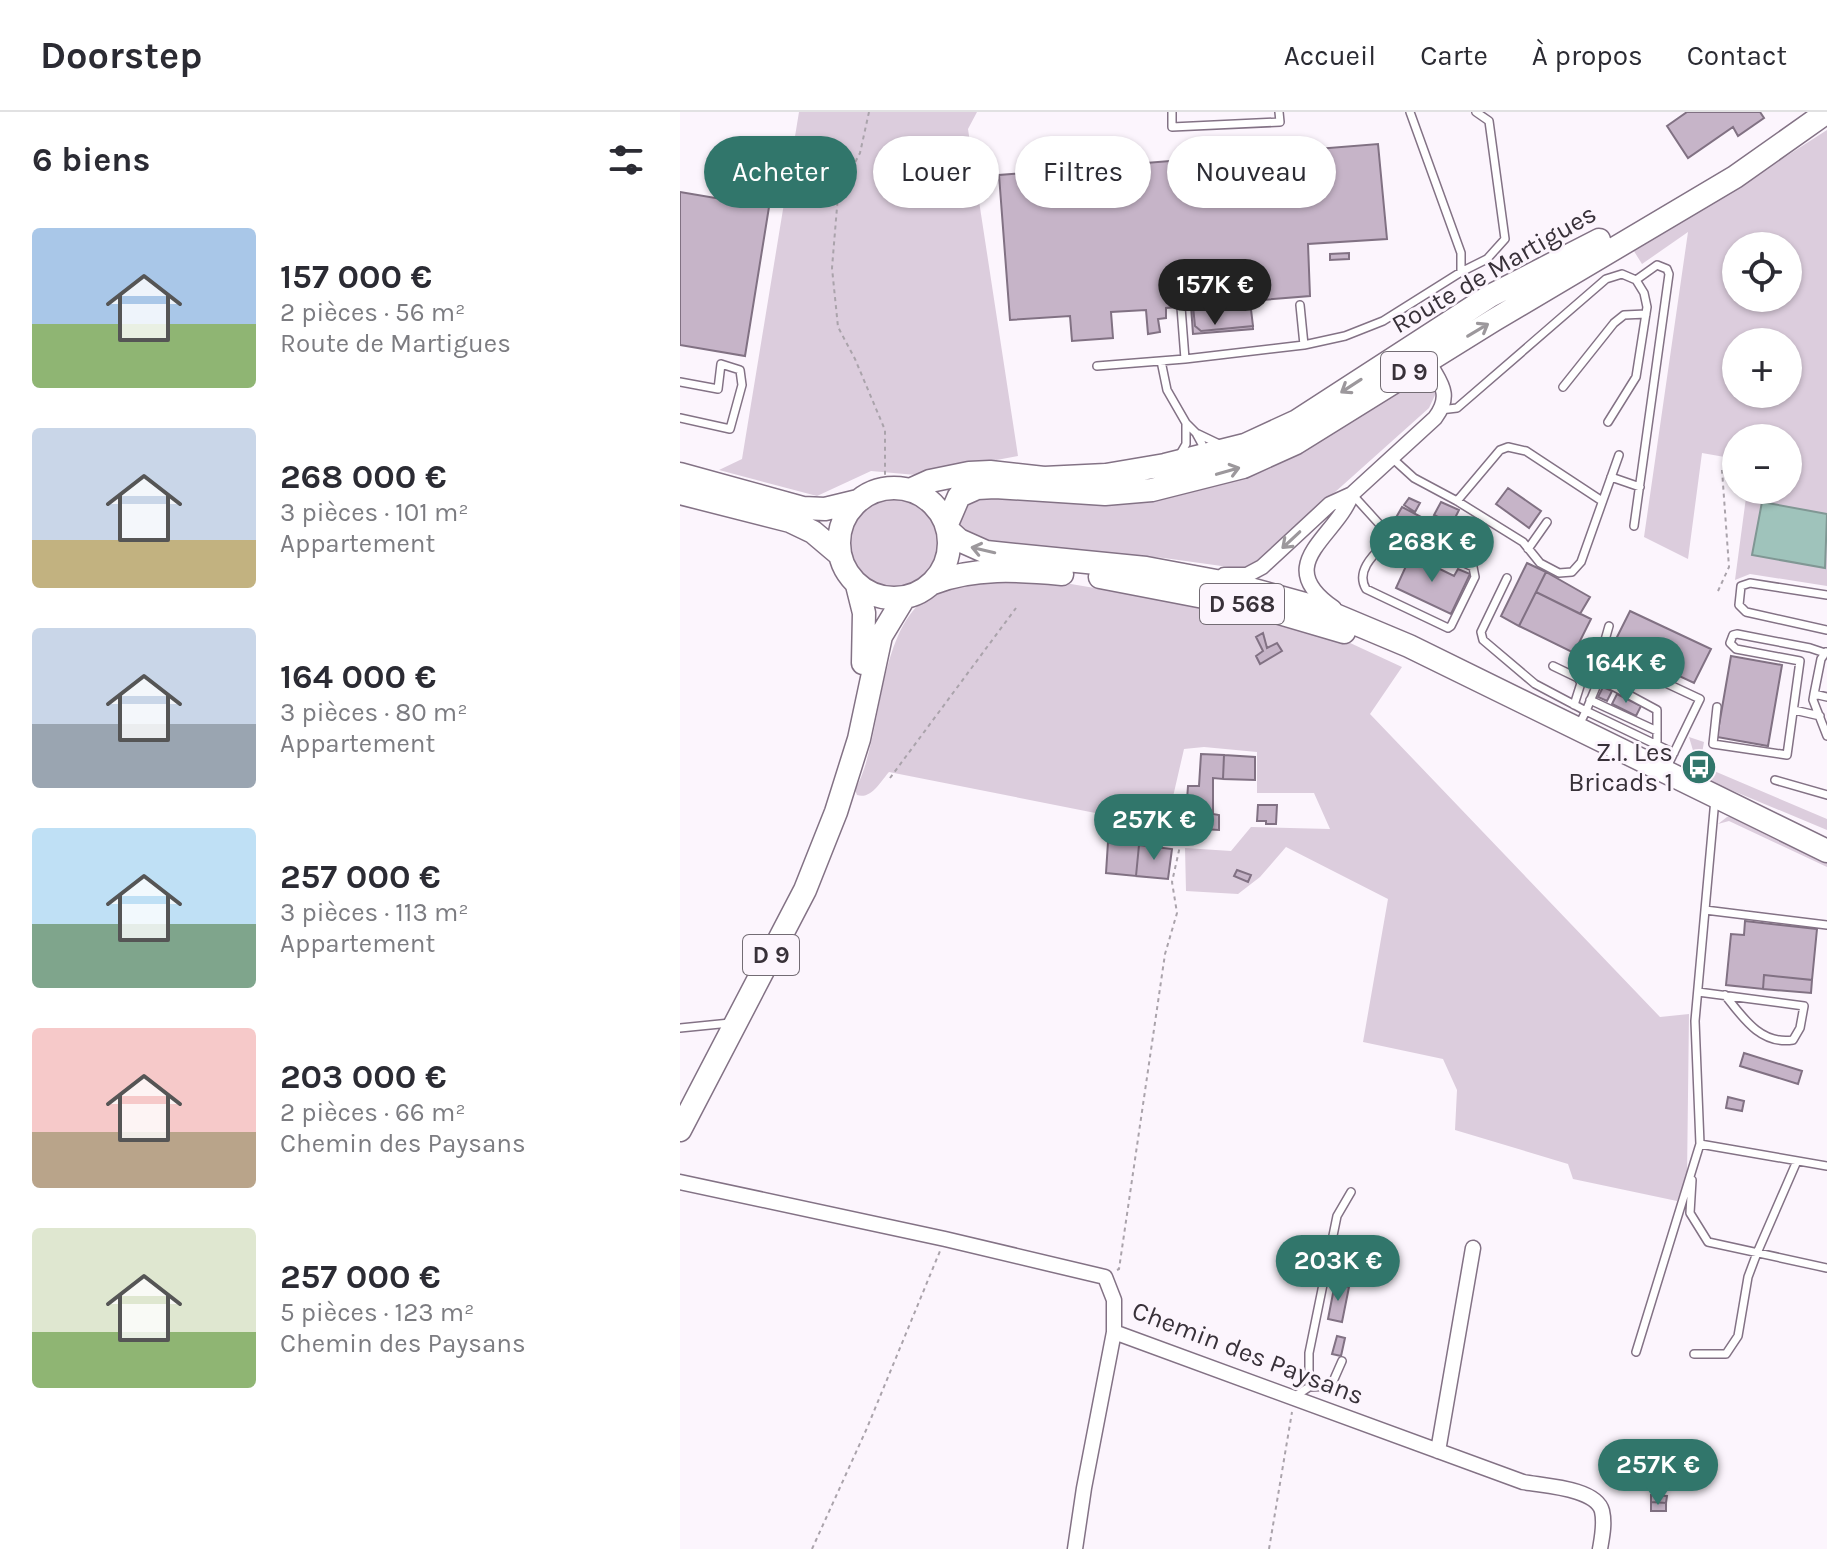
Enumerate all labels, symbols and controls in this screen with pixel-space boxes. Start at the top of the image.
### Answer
text: Doorstep [40,33,202,78]
text: Accueil [1284,39,1376,72]
text: Carte [1420,39,1488,72]
text: À propos [1532,39,1643,72]
text: Contact [1687,39,1787,72]
chip: Acheter [704,136,857,208]
chip: Louer [873,136,999,208]
chip: Filtres [1015,136,1151,208]
chip: Nouveau [1167,136,1336,208]
icon: filters [604,138,648,182]
text: 6 biens [32,140,150,180]
street label: Route de Martigues [1386,198,1602,340]
map controls [1722,232,1802,504]
button: locate [1722,232,1802,312]
text: 157 000 € [280,257,432,297]
pin: 157K € [1150,259,1280,327]
icon: home [96,260,192,356]
text: 157K € [1176,269,1254,300]
text: 2 pièces · 56 m² [280,297,465,328]
one-way arrow [1466,321,1489,337]
text: Route de Martigues [280,328,511,359]
button: + [1722,328,1802,408]
road number: D 9 [1381,352,1437,392]
one-way arrow [1340,377,1362,394]
button: − [1722,424,1802,504]
text: 268 000 € [280,457,446,497]
icon: home [96,460,192,556]
one-way arrow [1215,463,1241,478]
text: 3 pièces · 101 m² [280,497,469,528]
pin: 268K € [1367,516,1497,584]
text: 268K € [1388,526,1476,557]
text: Appartement [280,528,435,559]
one-way arrow [1281,531,1301,549]
one-way arrow [971,541,997,556]
road number: D 568 [1200,584,1284,624]
pin: 164K € [1561,637,1691,705]
text: 164K € [1586,647,1666,678]
text: 164 000 € [280,657,436,697]
icon: home [96,660,192,756]
text: 3 pièces · 80 m² [280,697,468,728]
text: Appartement [280,728,435,759]
place label: Z.I. Les Bricads 1 [1568,737,1673,798]
bus stop icon: Z.I. Les Bricads 1 [1680,748,1718,786]
pin: 257K € [1089,794,1219,862]
text: 257K € [1112,804,1196,835]
text: 257 000 € [280,857,441,897]
icon: home [96,860,192,956]
text: 3 pièces · 113 m² [280,897,469,928]
text: Appartement [280,928,435,959]
road number: D 9 [743,935,799,975]
text: 203 000 € [280,1057,446,1097]
icon: home [96,1060,192,1156]
text: 2 pièces · 66 m² [280,1097,466,1128]
text: Chemin des Paysans [280,1128,526,1159]
pin: 203K € [1273,1235,1403,1303]
text: 203K € [1294,1245,1382,1276]
text: 257 000 € [280,1257,441,1297]
icon: home [96,1260,192,1356]
street label: Chemin des Paysans [1128,1295,1368,1411]
text: 5 pièces · 123 m² [280,1297,475,1328]
text: Chemin des Paysans [280,1328,526,1359]
pin: 257K € [1593,1439,1723,1507]
text: 257K € [1616,1449,1700,1480]

